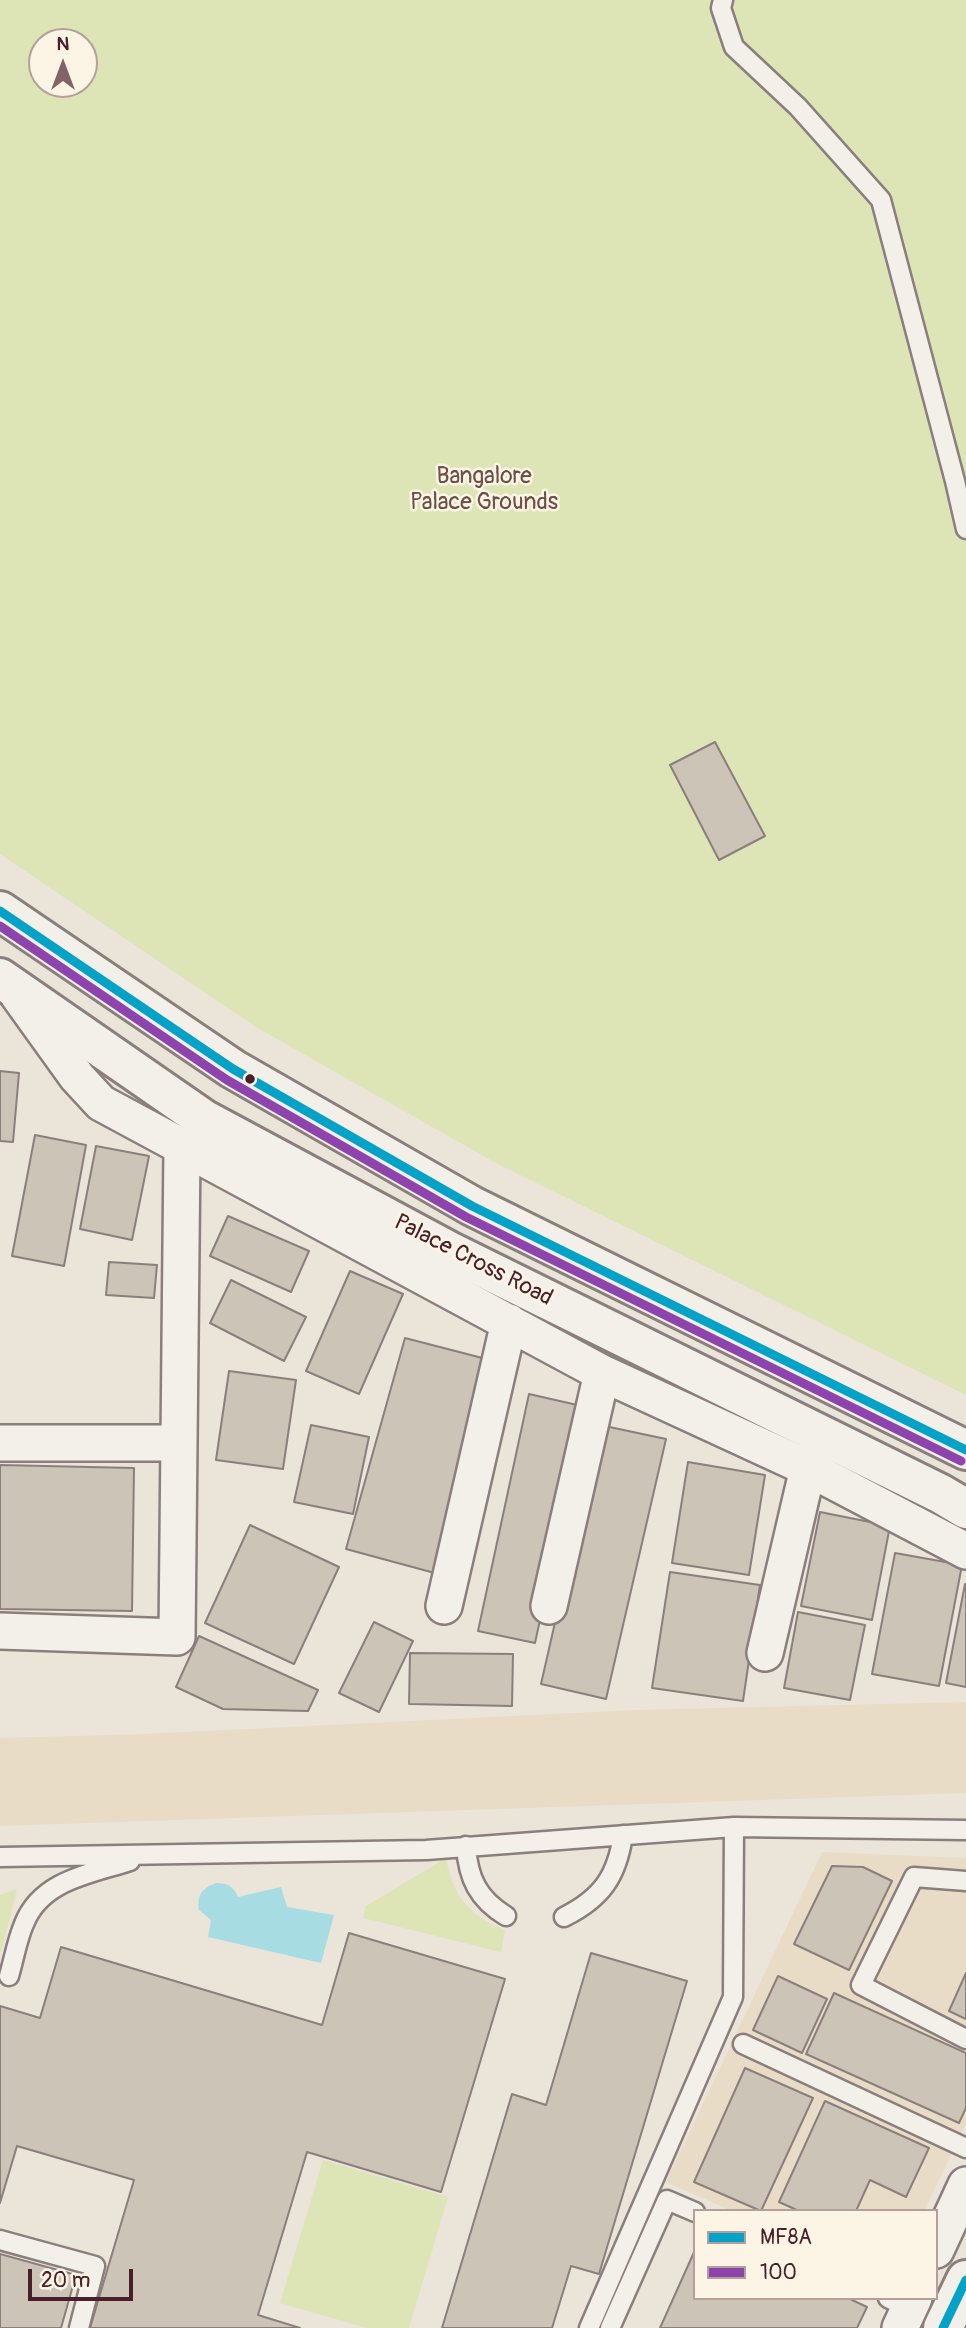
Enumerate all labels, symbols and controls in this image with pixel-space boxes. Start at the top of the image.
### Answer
north arrow [28,28,98,98]
text: N [57,32,69,56]
park label: Bangalore Palace Grounds [410,463,558,517]
unlabelled marker [243,1072,257,1086]
street label: Palace Cross Road [389,1209,557,1313]
legend [693,2209,938,2300]
text: MF8A [760,2224,812,2251]
scale bar [32,2254,136,2298]
text: 100 [760,2259,797,2286]
text: 20 m [41,2267,90,2294]

